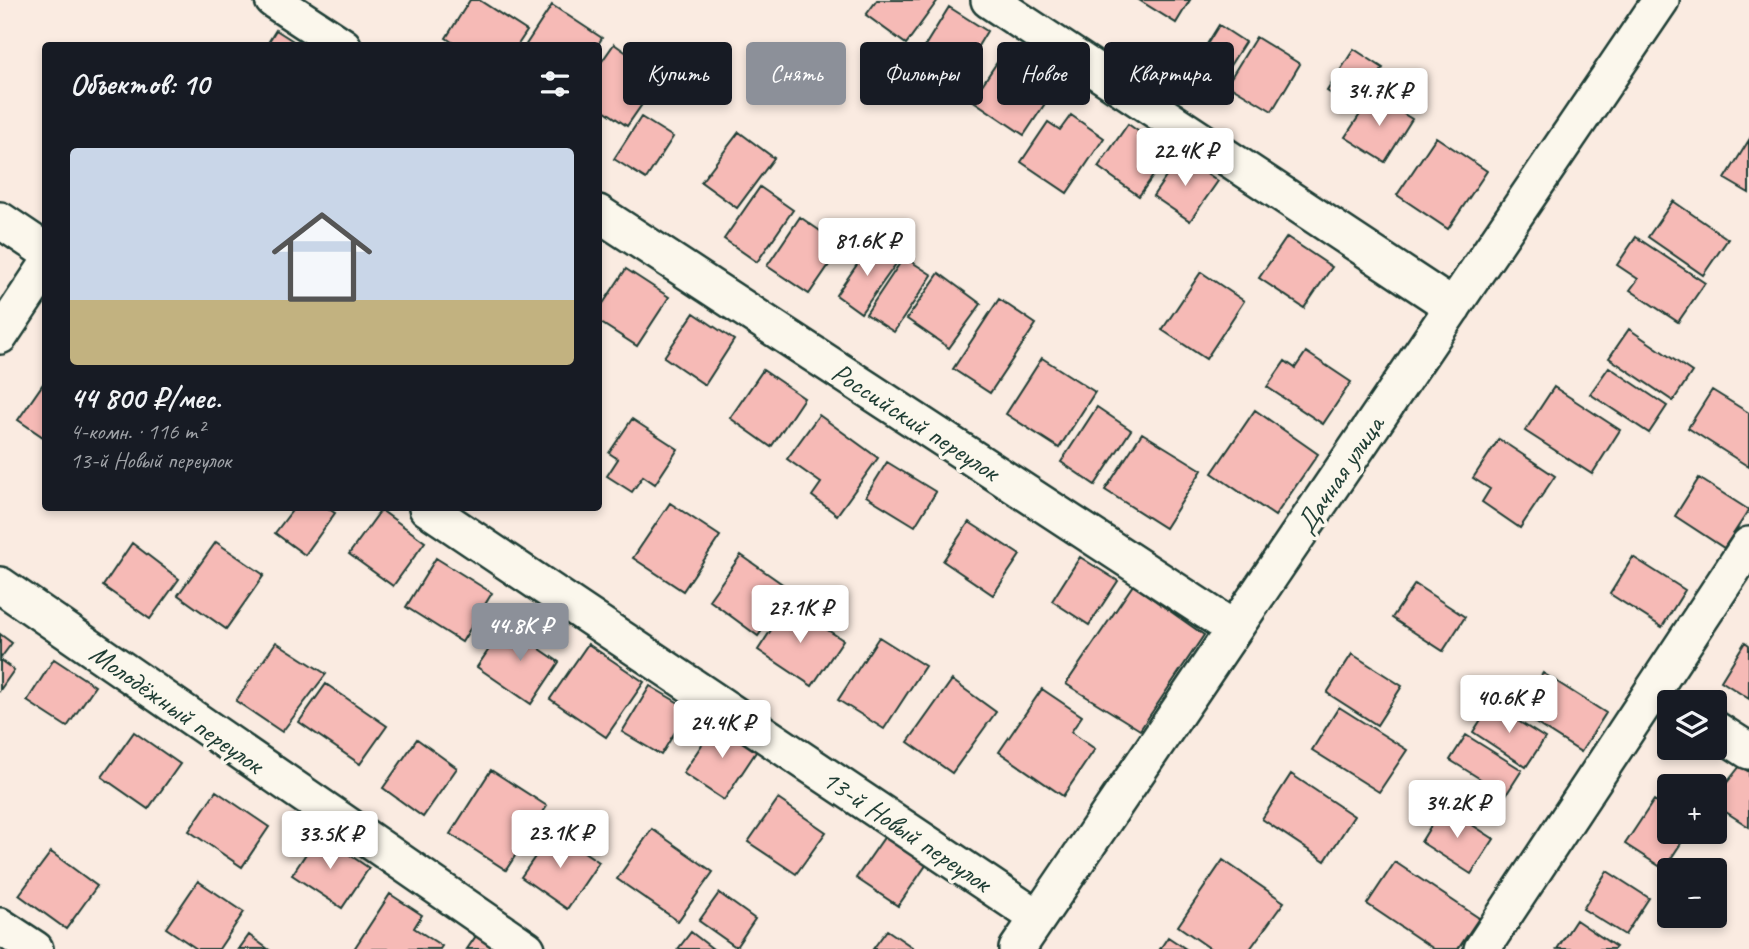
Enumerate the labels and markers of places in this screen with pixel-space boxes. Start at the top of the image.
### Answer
pin: 34.7K ₽ [1314,68,1444,128]
pin: 22.4K ₽ [1120,128,1250,188]
pin: 81.6K ₽ [802,218,932,278]
pin: 27.1K ₽ [735,586,865,645]
pin: 44.8K ₽ [455,604,585,663]
pin: 40.6K ₽ [1444,676,1574,735]
pin: 24.4K ₽ [657,700,787,760]
pin: 34.2K ₽ [1392,780,1522,840]
pin: 23.1K ₽ [495,810,625,870]
pin: 33.5K ₽ [265,812,395,871]

